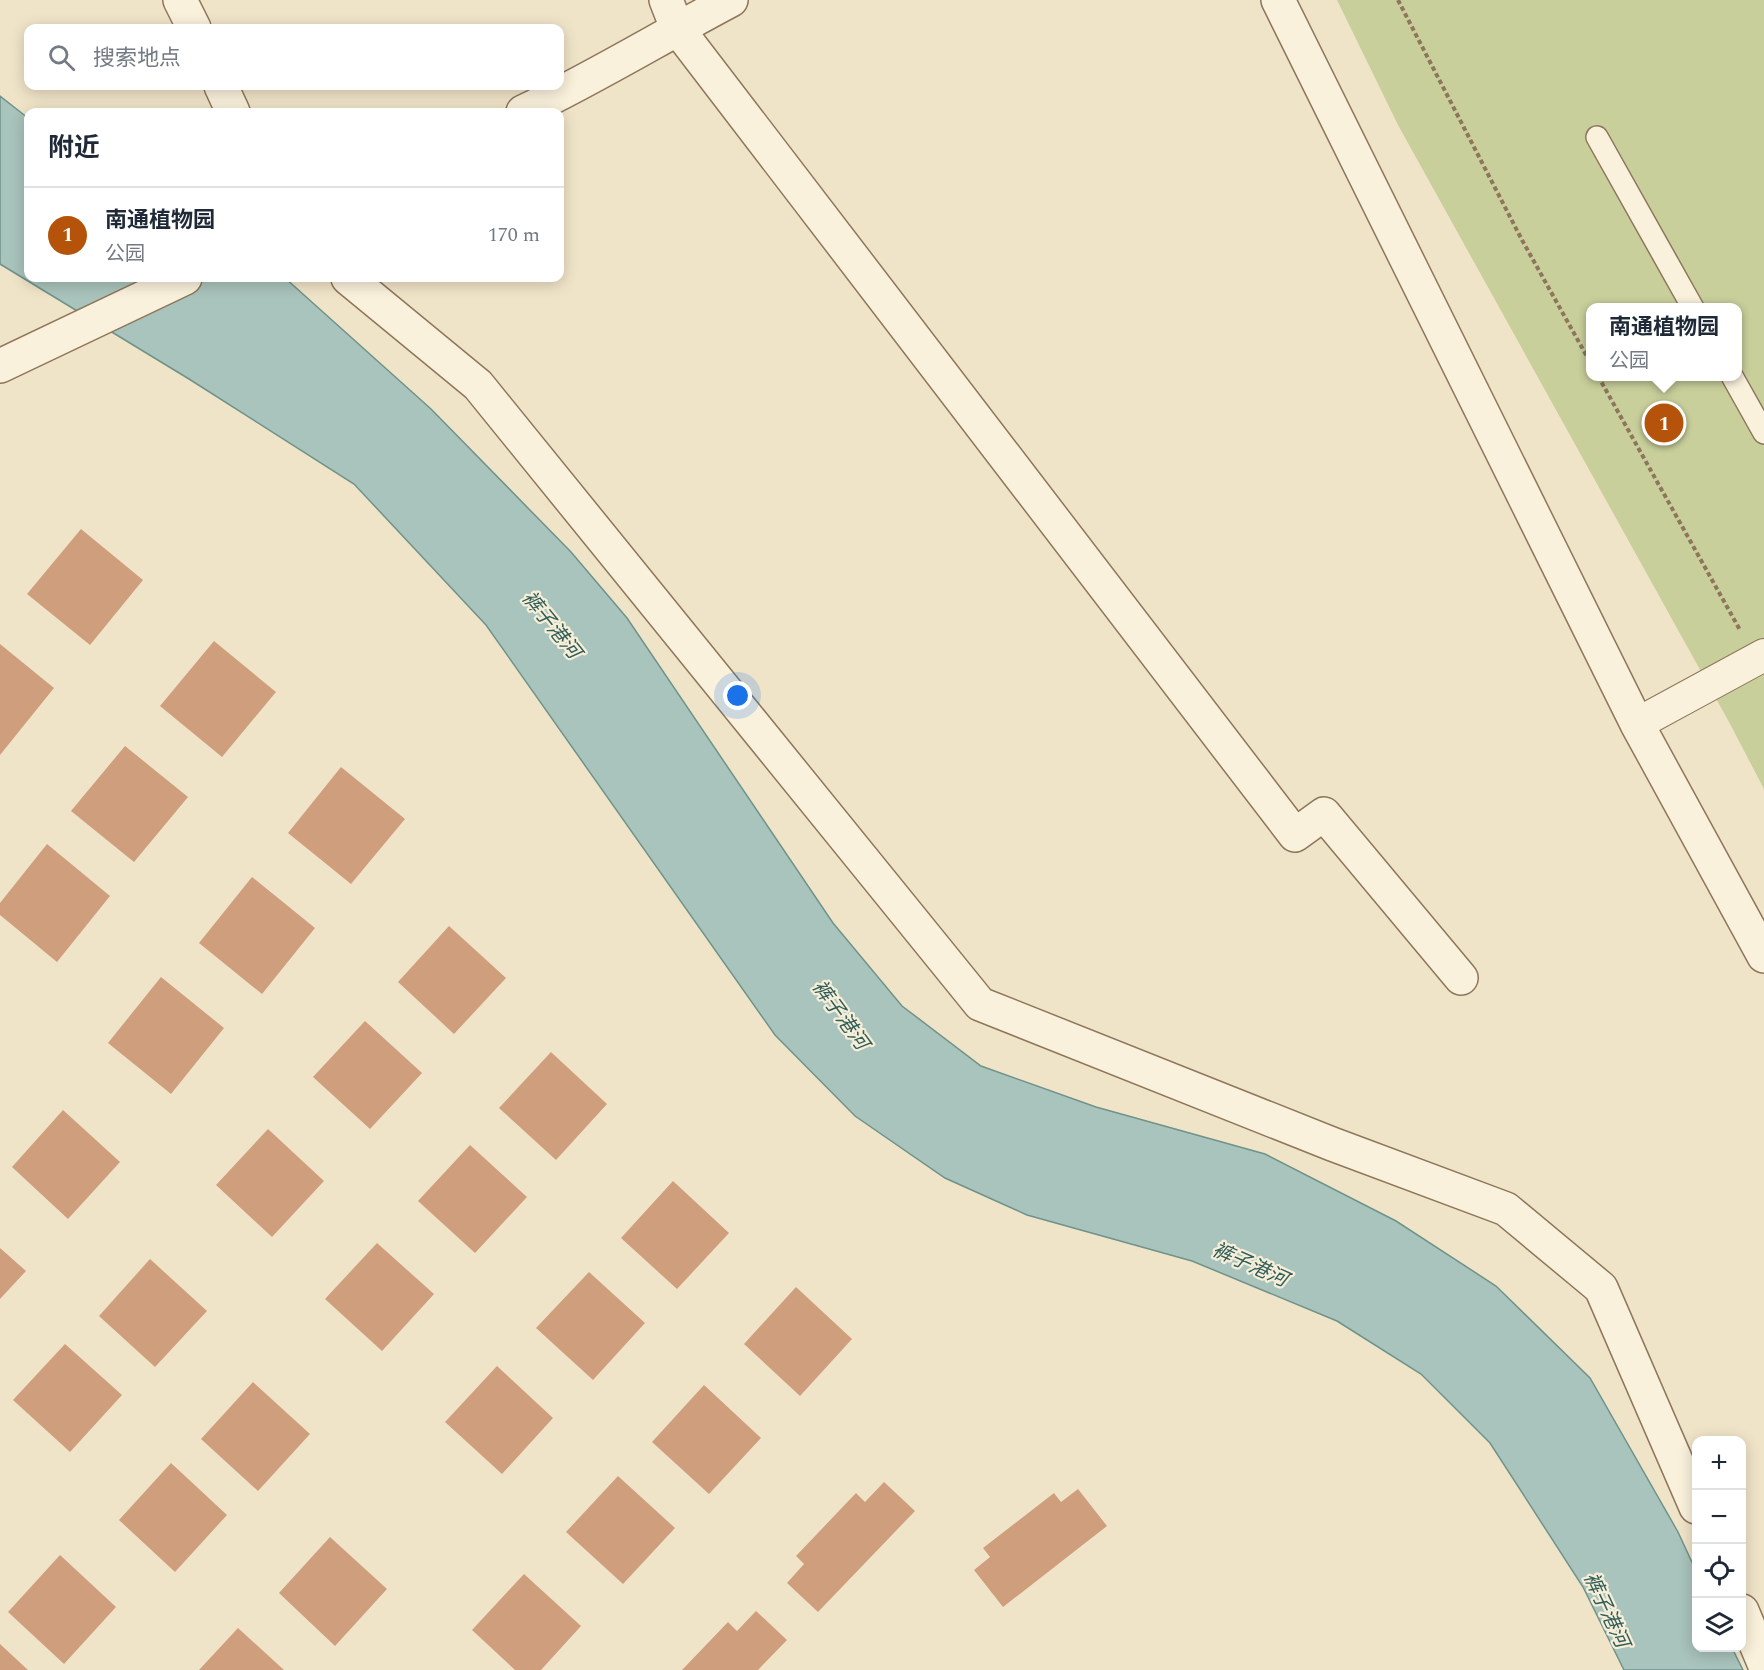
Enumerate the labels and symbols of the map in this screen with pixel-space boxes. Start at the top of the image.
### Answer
pin: 1 [1644,400,1684,446]
water label: 裤子港河 [514,584,590,669]
your location [723,681,752,710]
water label: 裤子港河 [804,974,878,1059]
water label: 裤子港河 [1207,1235,1296,1297]
water label: 裤子港河 [1576,1567,1638,1656]

